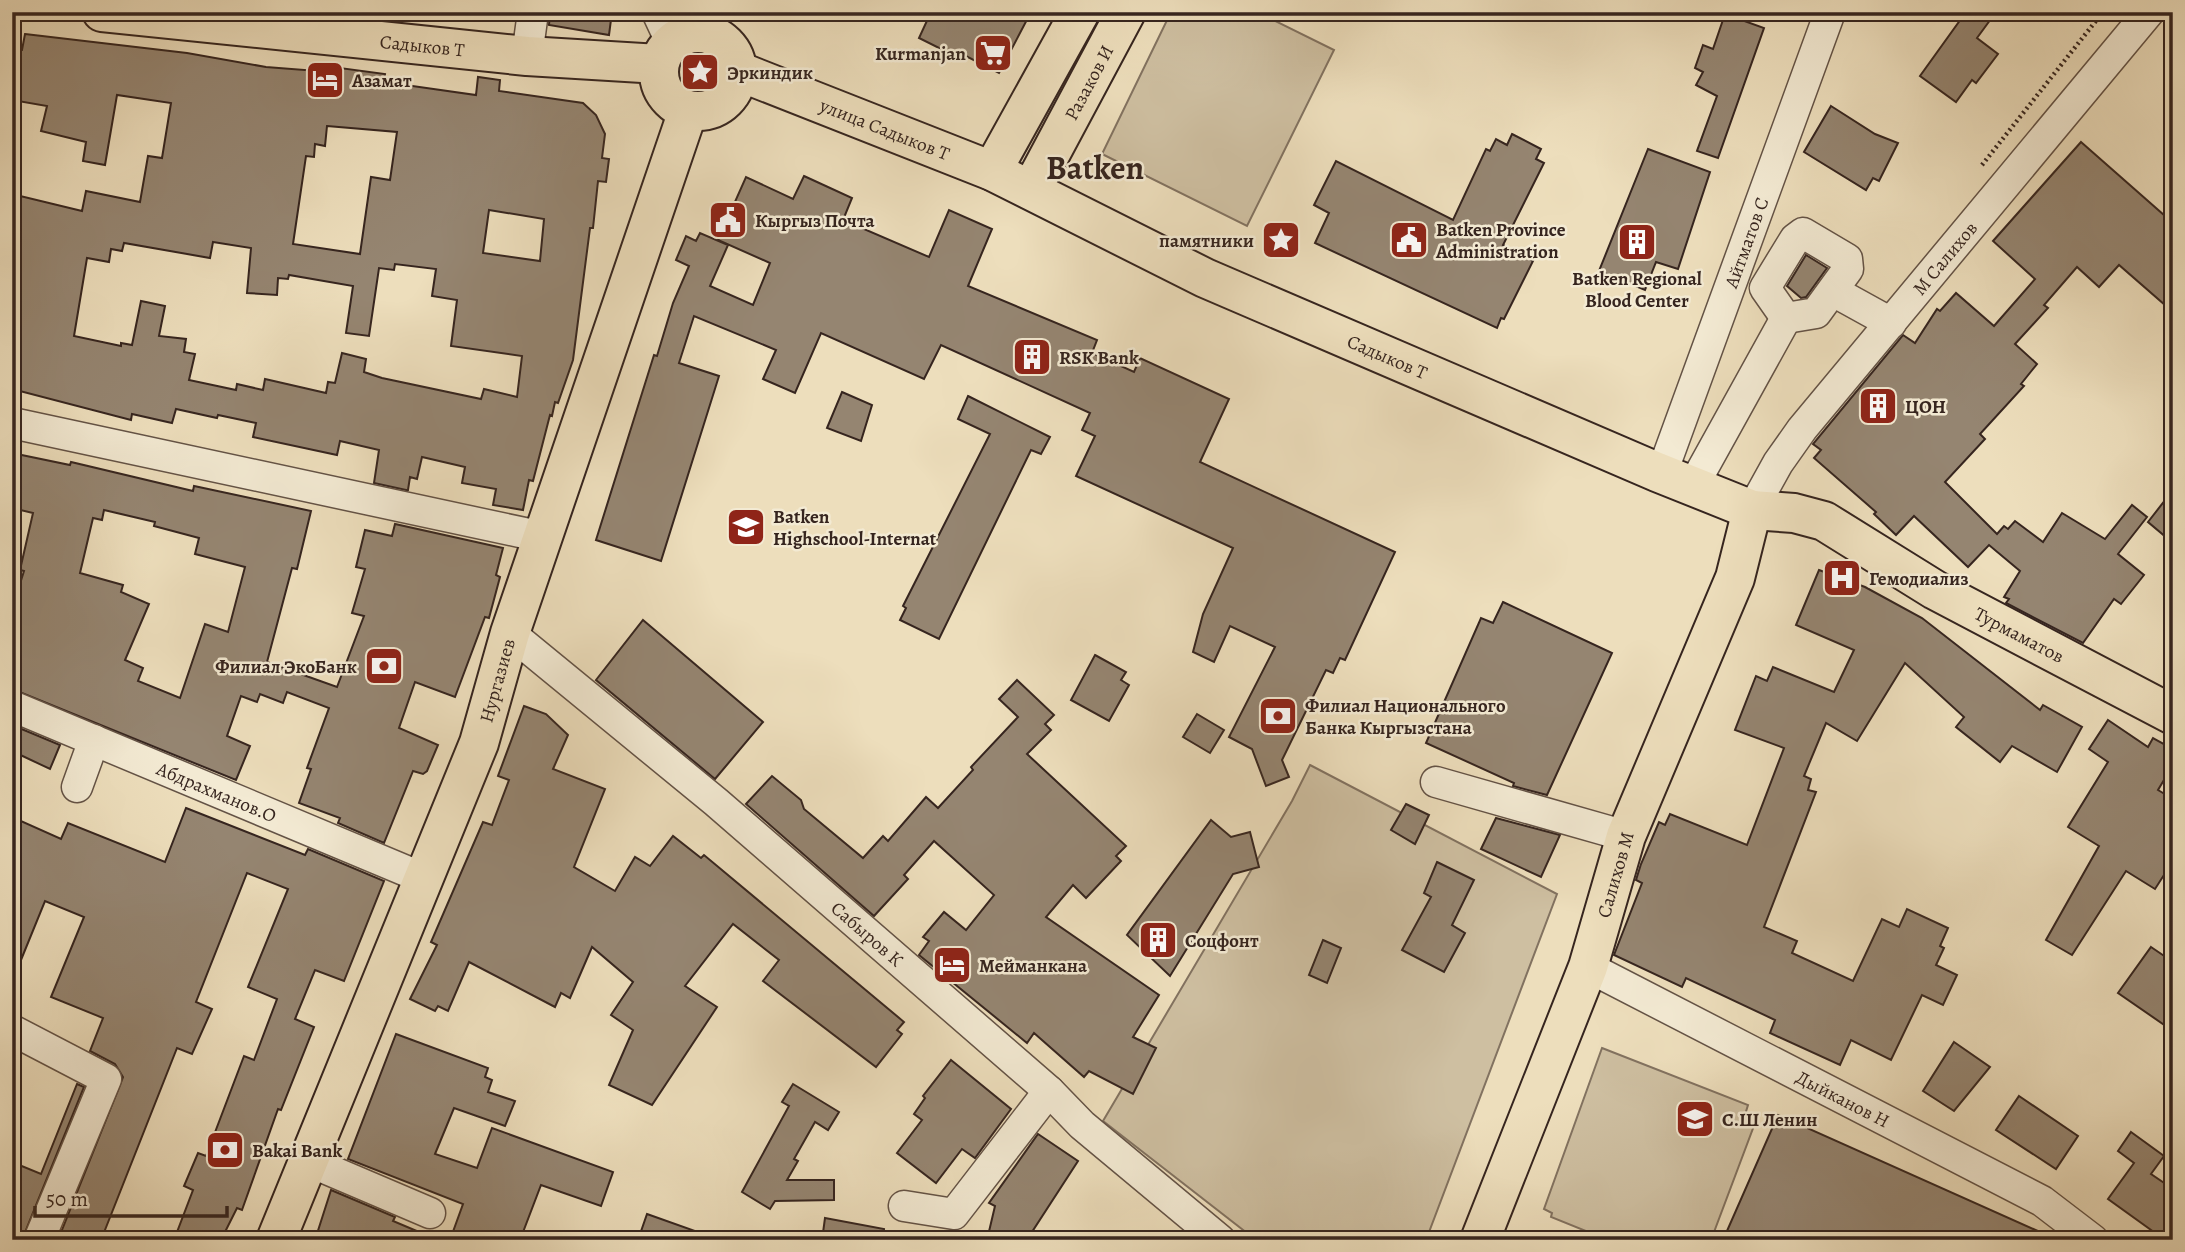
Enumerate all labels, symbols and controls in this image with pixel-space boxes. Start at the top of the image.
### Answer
street label: Садыков Т [379,29,466,64]
supermarket icon: Kurmanjan [972,32,1014,74]
place label: Kurmanjan [875,41,966,67]
street label: Разаков И [1059,41,1120,125]
place icon: Эркиндик [679,51,721,93]
hotel icon: Азамат [304,59,346,101]
place label: Эркиндик [727,60,813,86]
place label: Азамат [351,68,412,94]
street label: улица Садыков Т [815,92,954,167]
district label: Batken [1046,145,1144,190]
street label: Айтматов С [1718,194,1775,293]
public building icon: Кыргыз Почта [707,199,749,241]
place label: Кыргыз Почта [755,208,876,234]
street label: М Салихов [1907,216,1984,301]
place label: Batken Province Administration [1435,217,1566,265]
place icon: памятники [1260,219,1302,261]
public building icon: Batken Province Administration [1388,219,1430,261]
building icon: Batken Regional Blood Center [1616,221,1658,263]
place label: памятники [1159,228,1254,254]
place label: Batken Regional Blood Center [1572,266,1702,314]
street label: Садыков Т [1343,329,1432,386]
building icon: RSK Bank [1011,336,1053,378]
place label: RSK Bank [1059,345,1139,371]
building icon: ЦОН [1857,385,1899,427]
place label: ЦОН [1905,394,1946,420]
place label: Batken Highschool-Internat [773,504,937,552]
school or university icon: Batken Highschool-Internat [725,506,767,548]
hospital icon: Гемодиализ [1821,557,1863,599]
place label: Гемодиализ [1869,566,1968,592]
street label: Турмаматов [1970,601,2069,670]
street label: Нургазиев [473,636,522,726]
bank icon: Филиал ЭкоБанк [363,645,405,687]
place label: Филиал ЭкоБанк [215,654,357,680]
place label: Филиал Национального Банка Кыргызстана [1305,693,1506,741]
bank icon: Филиал Национального Банка Кыргызстана [1257,695,1299,737]
street label: Абдрахманов.О [152,756,280,829]
street label: Салихов М [1591,828,1641,921]
street label: Сабыров К [825,896,909,973]
building icon: Соцфонт [1137,919,1179,961]
place label: Соцфонт [1185,928,1259,954]
hotel icon: Мейманкана [931,944,973,986]
place label: Мейманкана [979,953,1088,979]
street label: Дыйканов Н [1791,1064,1894,1134]
school or university icon: С.Ш Ленин [1674,1098,1716,1140]
place label: С.Ш Ленин [1722,1107,1818,1133]
bank icon: Bakai Bank [204,1129,246,1171]
place label: Bakai Bank [252,1138,342,1164]
scale bar [35,1175,228,1219]
text: 50 m [46,1185,88,1213]

